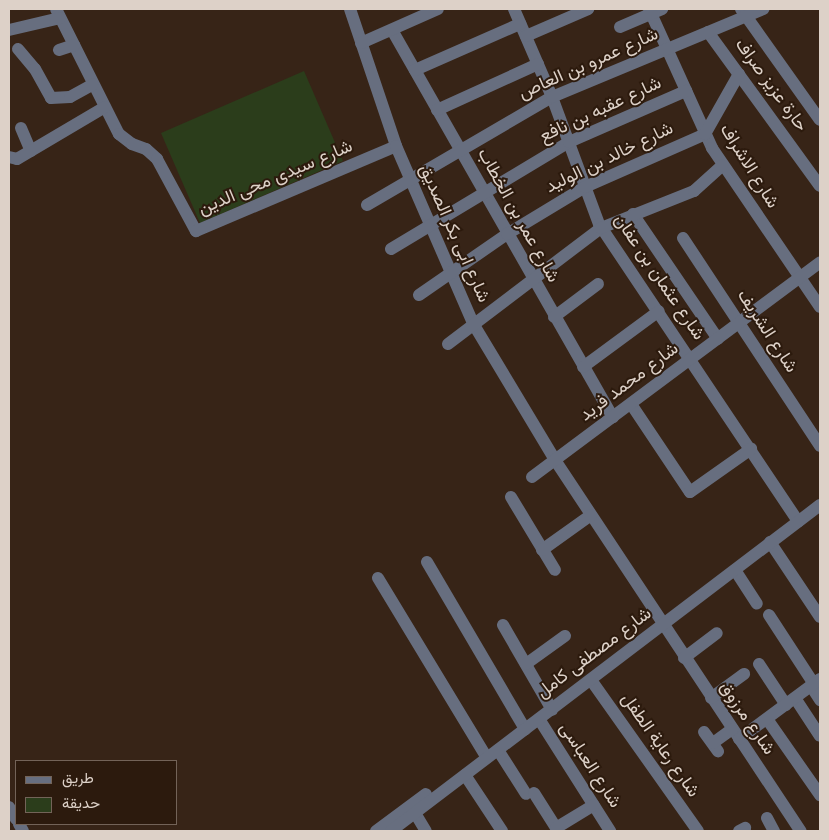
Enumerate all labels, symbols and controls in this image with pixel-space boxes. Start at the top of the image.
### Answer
street label: شارع عمرو بن العاص [516,25,662,105]
street label: حارة عزيز صراف [729,35,811,137]
street label: شارع عقبه بن نافع [537,73,665,149]
street label: شارع خالد بن الوليد [543,119,677,199]
street label: شارع الاشراف [714,121,782,213]
street label: شارع سيدى محى الدين [196,137,356,221]
street label: شارع عمر بن الخطاب [471,145,563,287]
street label: شارع ابى بكر الصديق [413,162,493,306]
street label: شارع عثمان بن عفان [608,211,708,345]
street label: شارع الشريف [731,286,801,378]
street label: شارع محمد فريد [576,339,684,427]
street label: شارع مصطفى كامل [533,604,657,704]
street label: شارع مرزوق [714,678,778,760]
street label: شارع رعاية الطفل [615,690,703,802]
street label: شارع العباسى [553,719,625,813]
legend [15,760,178,825]
text: طريق [62,768,94,791]
text: حديقة [62,793,100,816]

